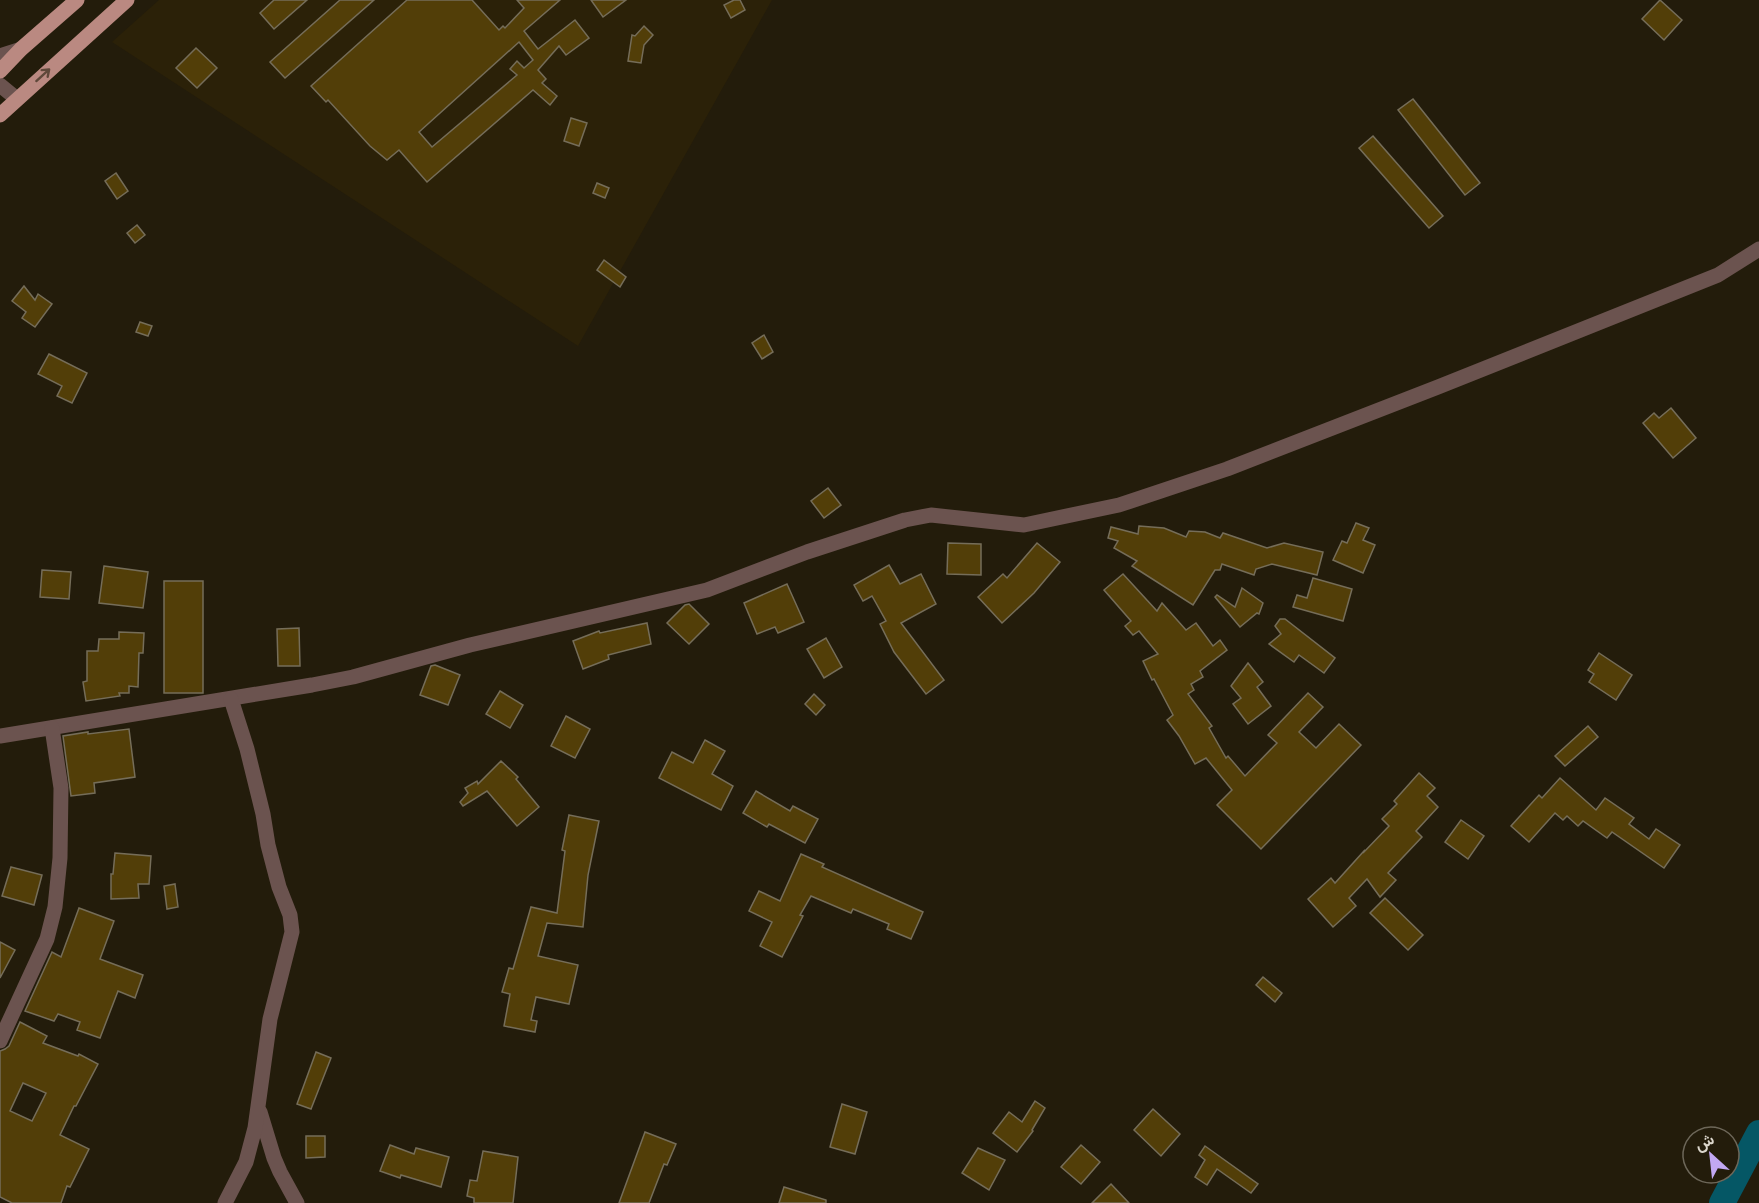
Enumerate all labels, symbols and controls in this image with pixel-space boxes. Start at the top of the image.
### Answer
one-way arrow [35,68,50,82]
north arrow [1681,1125,1741,1185]
text: ش [1691,1127,1718,1156]

